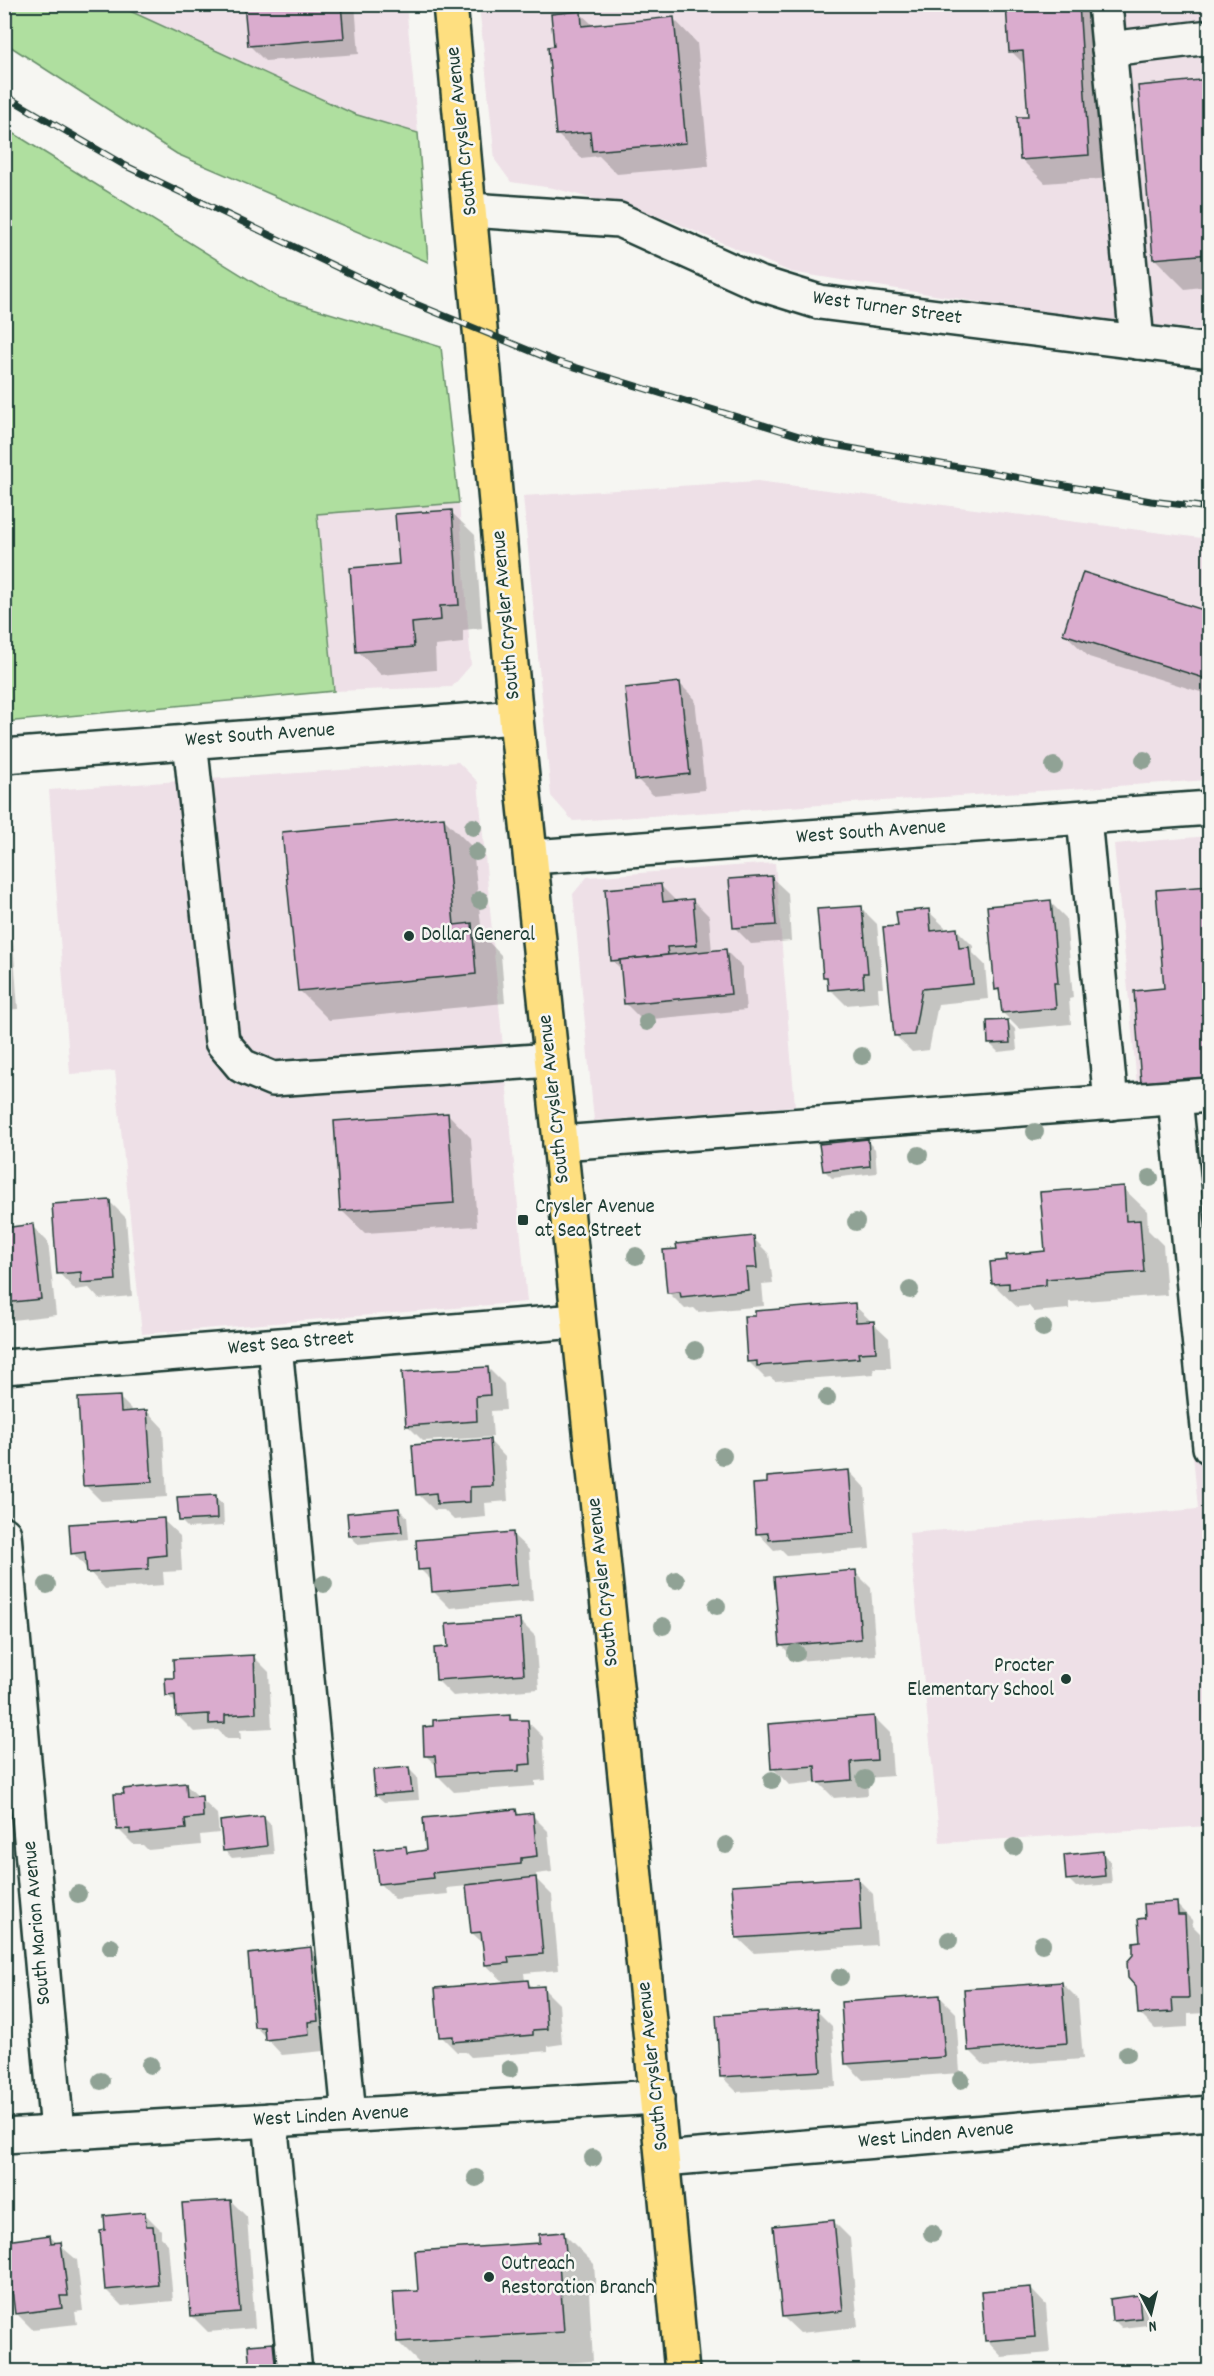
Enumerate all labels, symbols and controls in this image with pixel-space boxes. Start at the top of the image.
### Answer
street label: South Crysler Avenue [439,45,487,217]
street label: West Turner Street [810,284,964,334]
street label: South Crysler Avenue [485,529,529,701]
street label: West South Avenue [184,716,336,756]
street label: West South Avenue [795,813,947,853]
place label: Dollar General [421,921,535,951]
marker: Dollar General [402,929,416,943]
street label: South Crysler Avenue [531,1013,579,1185]
place label: Crysler Avenue at Sea Street [535,1193,655,1247]
marker: Crysler Avenue at Sea Street [516,1213,530,1227]
street label: West Sea Street [226,1324,356,1364]
street label: South Crysler Avenue [580,1496,628,1668]
place label: Procter Elementary School [907,1652,1054,1706]
marker: Procter Elementary School [1059,1672,1073,1686]
street label: South Marion Avenue [16,1840,60,2006]
street label: South Crysler Avenue [630,1980,678,2152]
street label: West Linden Avenue [252,2098,410,2136]
street label: West Linden Avenue [857,2114,1015,2158]
place label: Outreach Restoration Branch [501,2250,655,2304]
marker: Outreach Restoration Branch [482,2270,496,2284]
north arrow [1121,2283,1181,2343]
text: N [1147,2314,1158,2337]

